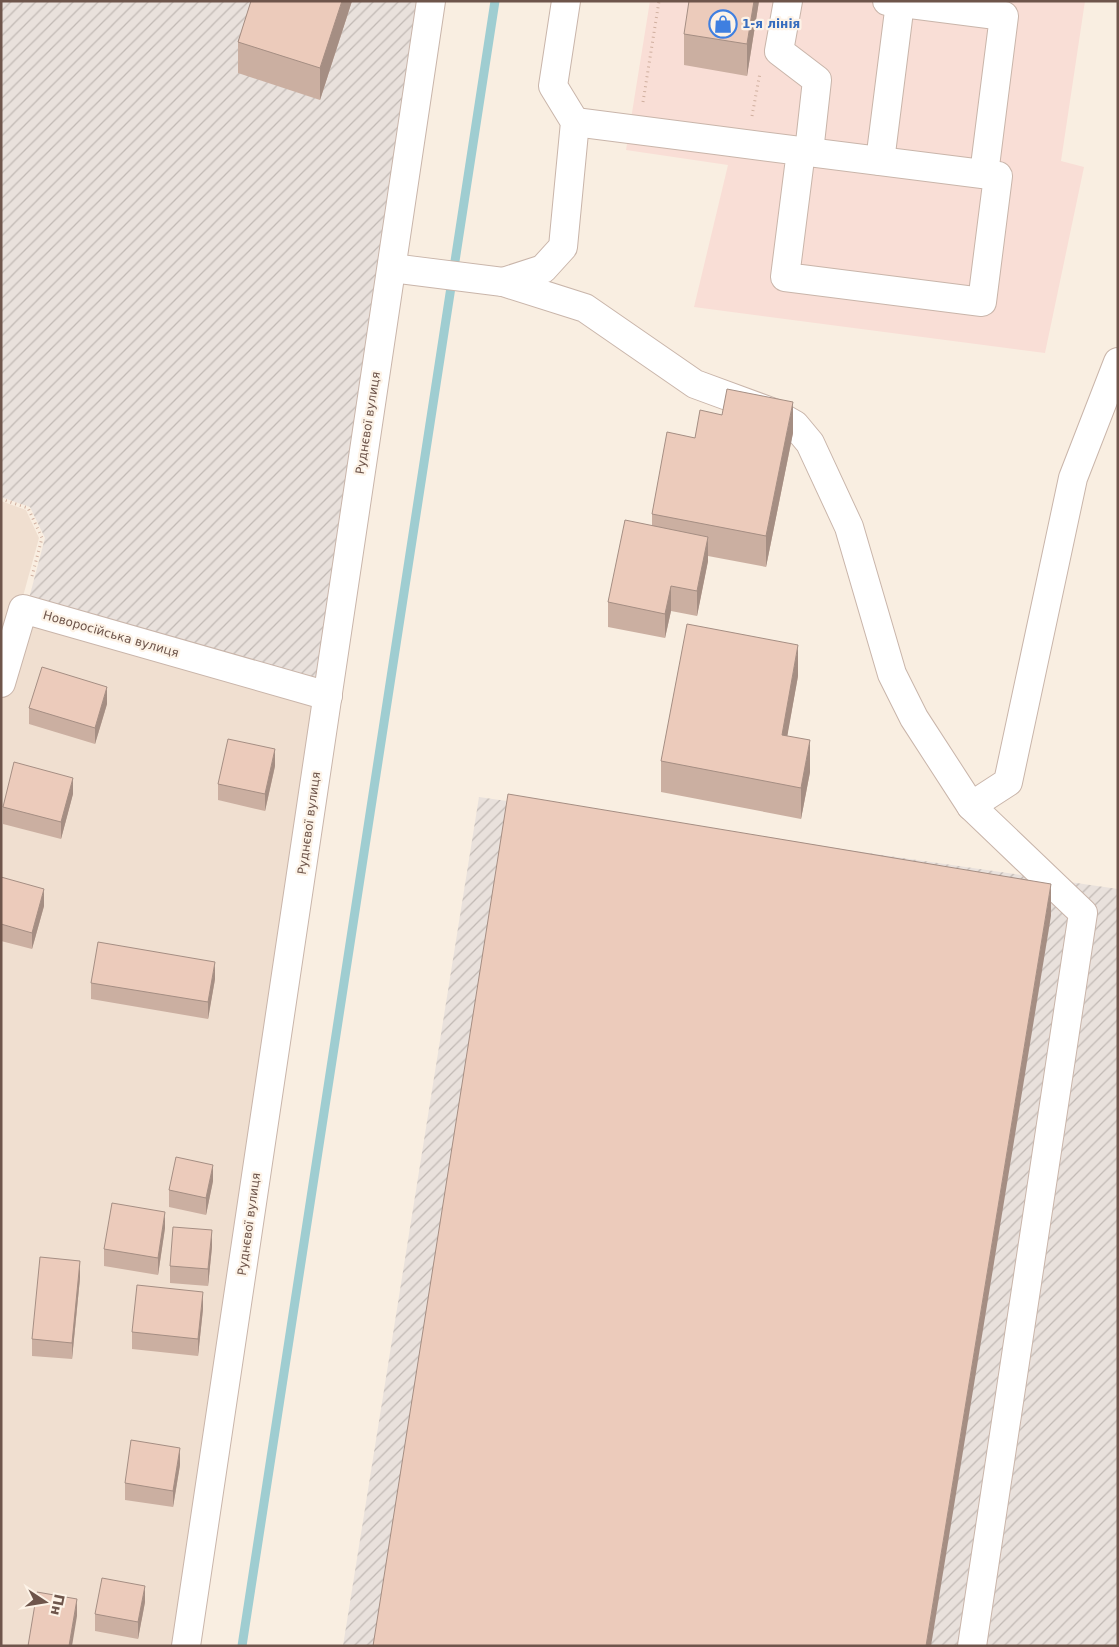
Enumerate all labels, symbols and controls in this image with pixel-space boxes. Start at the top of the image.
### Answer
shop icon: 1-я лінія [708,9,738,39]
place label: 1-я лінія [742,17,800,31]
street label: Руднєвої вулиця [353,371,383,475]
street label: Новоросійська вулиця [41,608,181,660]
street label: Руднєвої вулиця [295,771,323,875]
street label: Руднєвої вулиця [235,1172,263,1276]
north arrow [20,1577,70,1627]
text: Пн [48,1593,68,1617]

